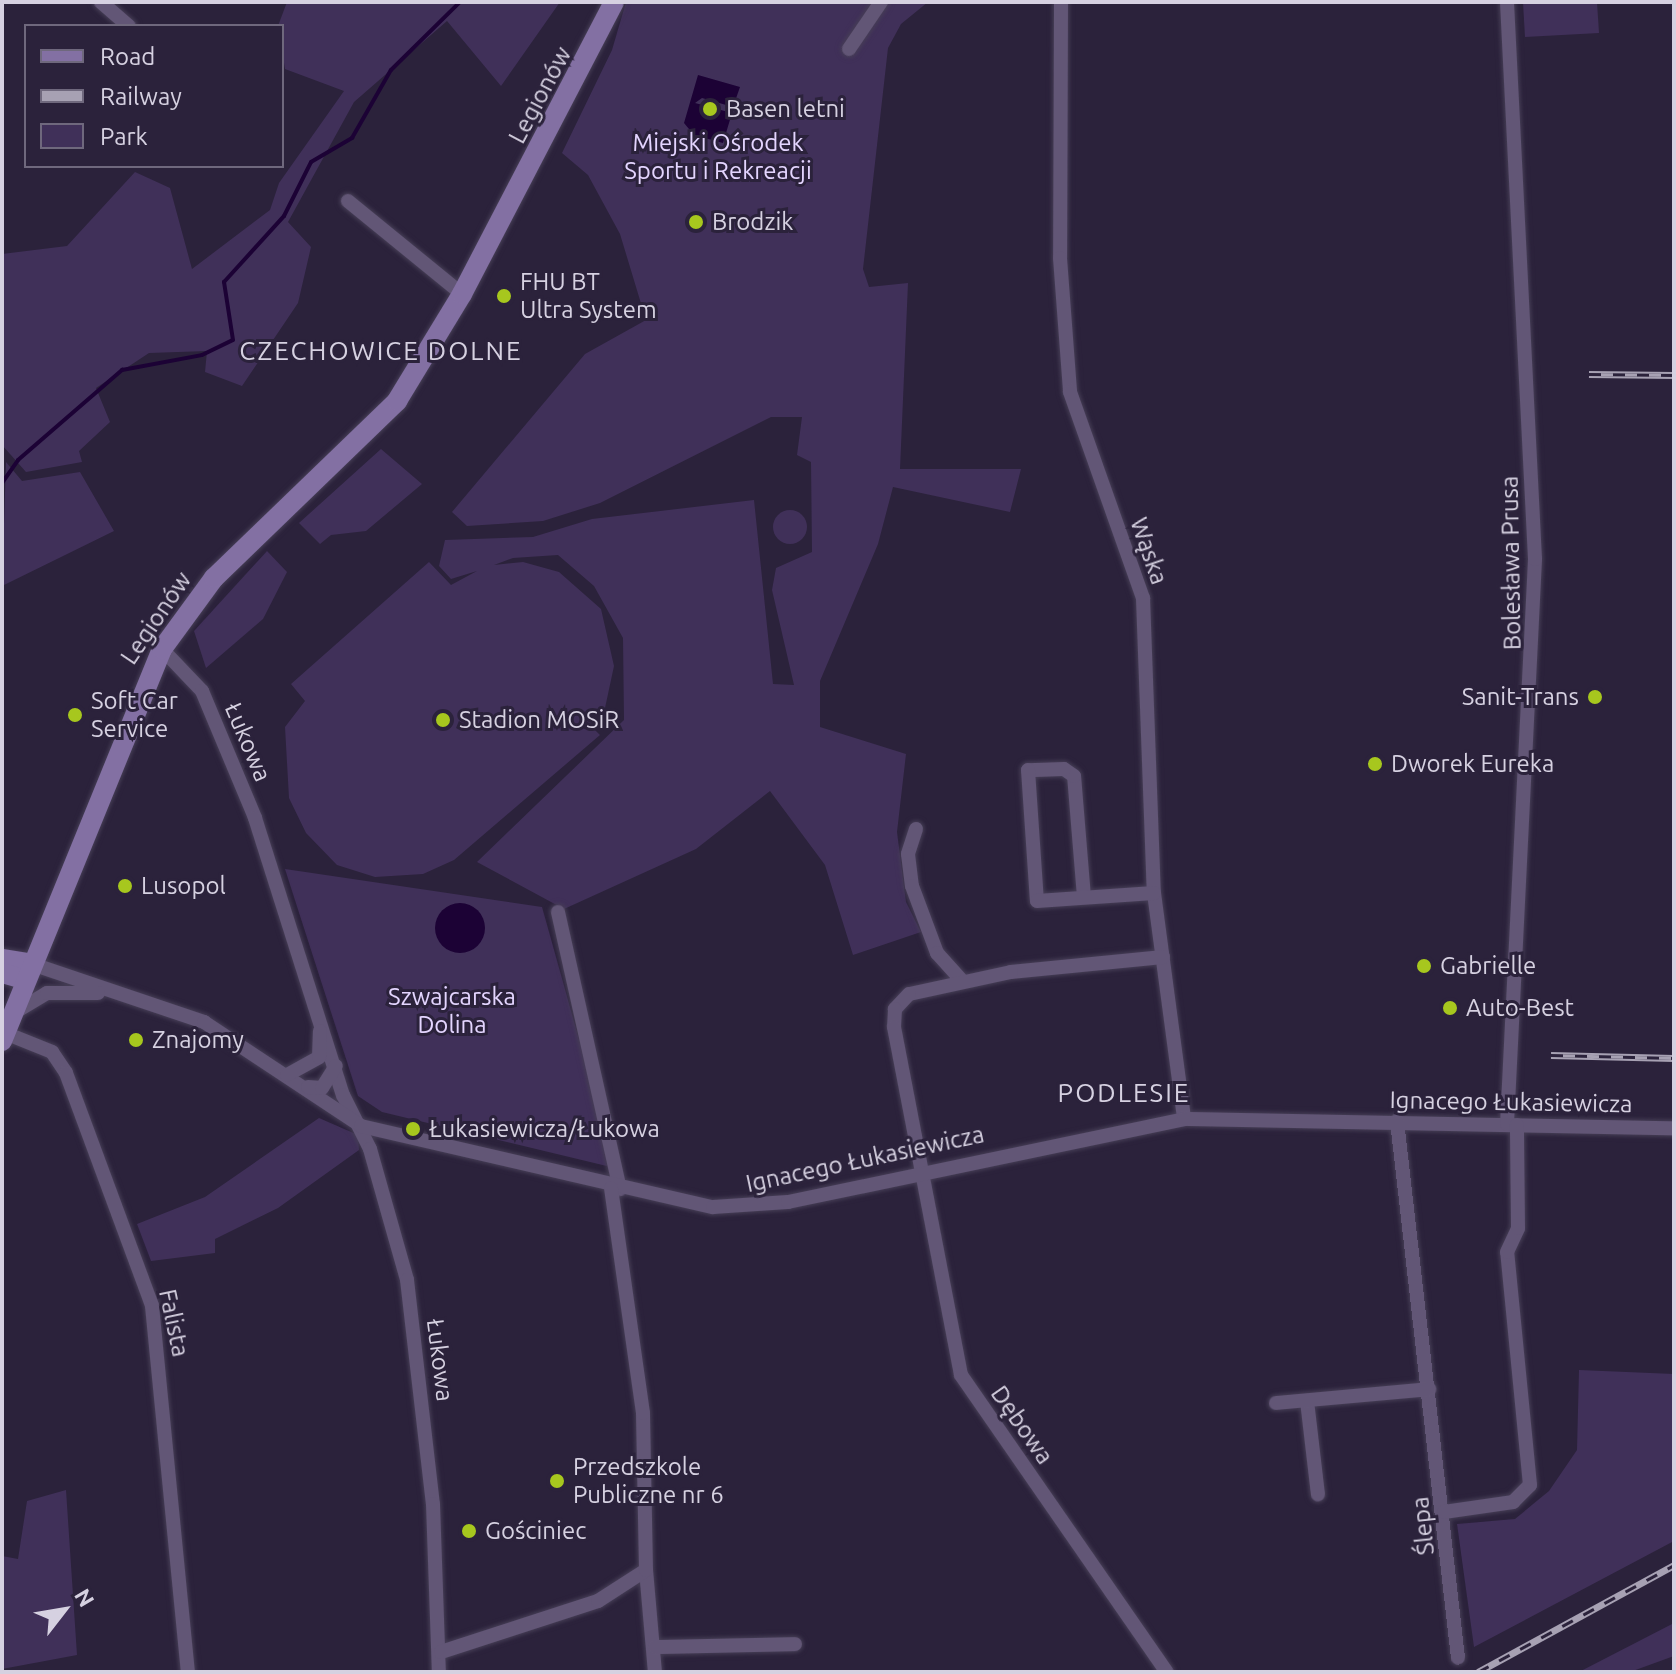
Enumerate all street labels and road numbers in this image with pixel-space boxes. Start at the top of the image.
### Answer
street label: Legionów [503,42,577,148]
street label: Bolesława Prusa [1495,476,1527,650]
street label: Wąska [1124,514,1174,588]
street label: Legionów [115,566,197,670]
street label: Łukowa [219,698,277,786]
street label: Ignacego Łukasiewicza [1389,1085,1633,1119]
street label: Ignacego Łukasiewicza [743,1120,987,1198]
street label: Falista [153,1287,195,1359]
street label: Łukowa [421,1317,459,1403]
street label: Dębowa [985,1380,1059,1470]
street label: Ślepa [1406,1495,1440,1557]

